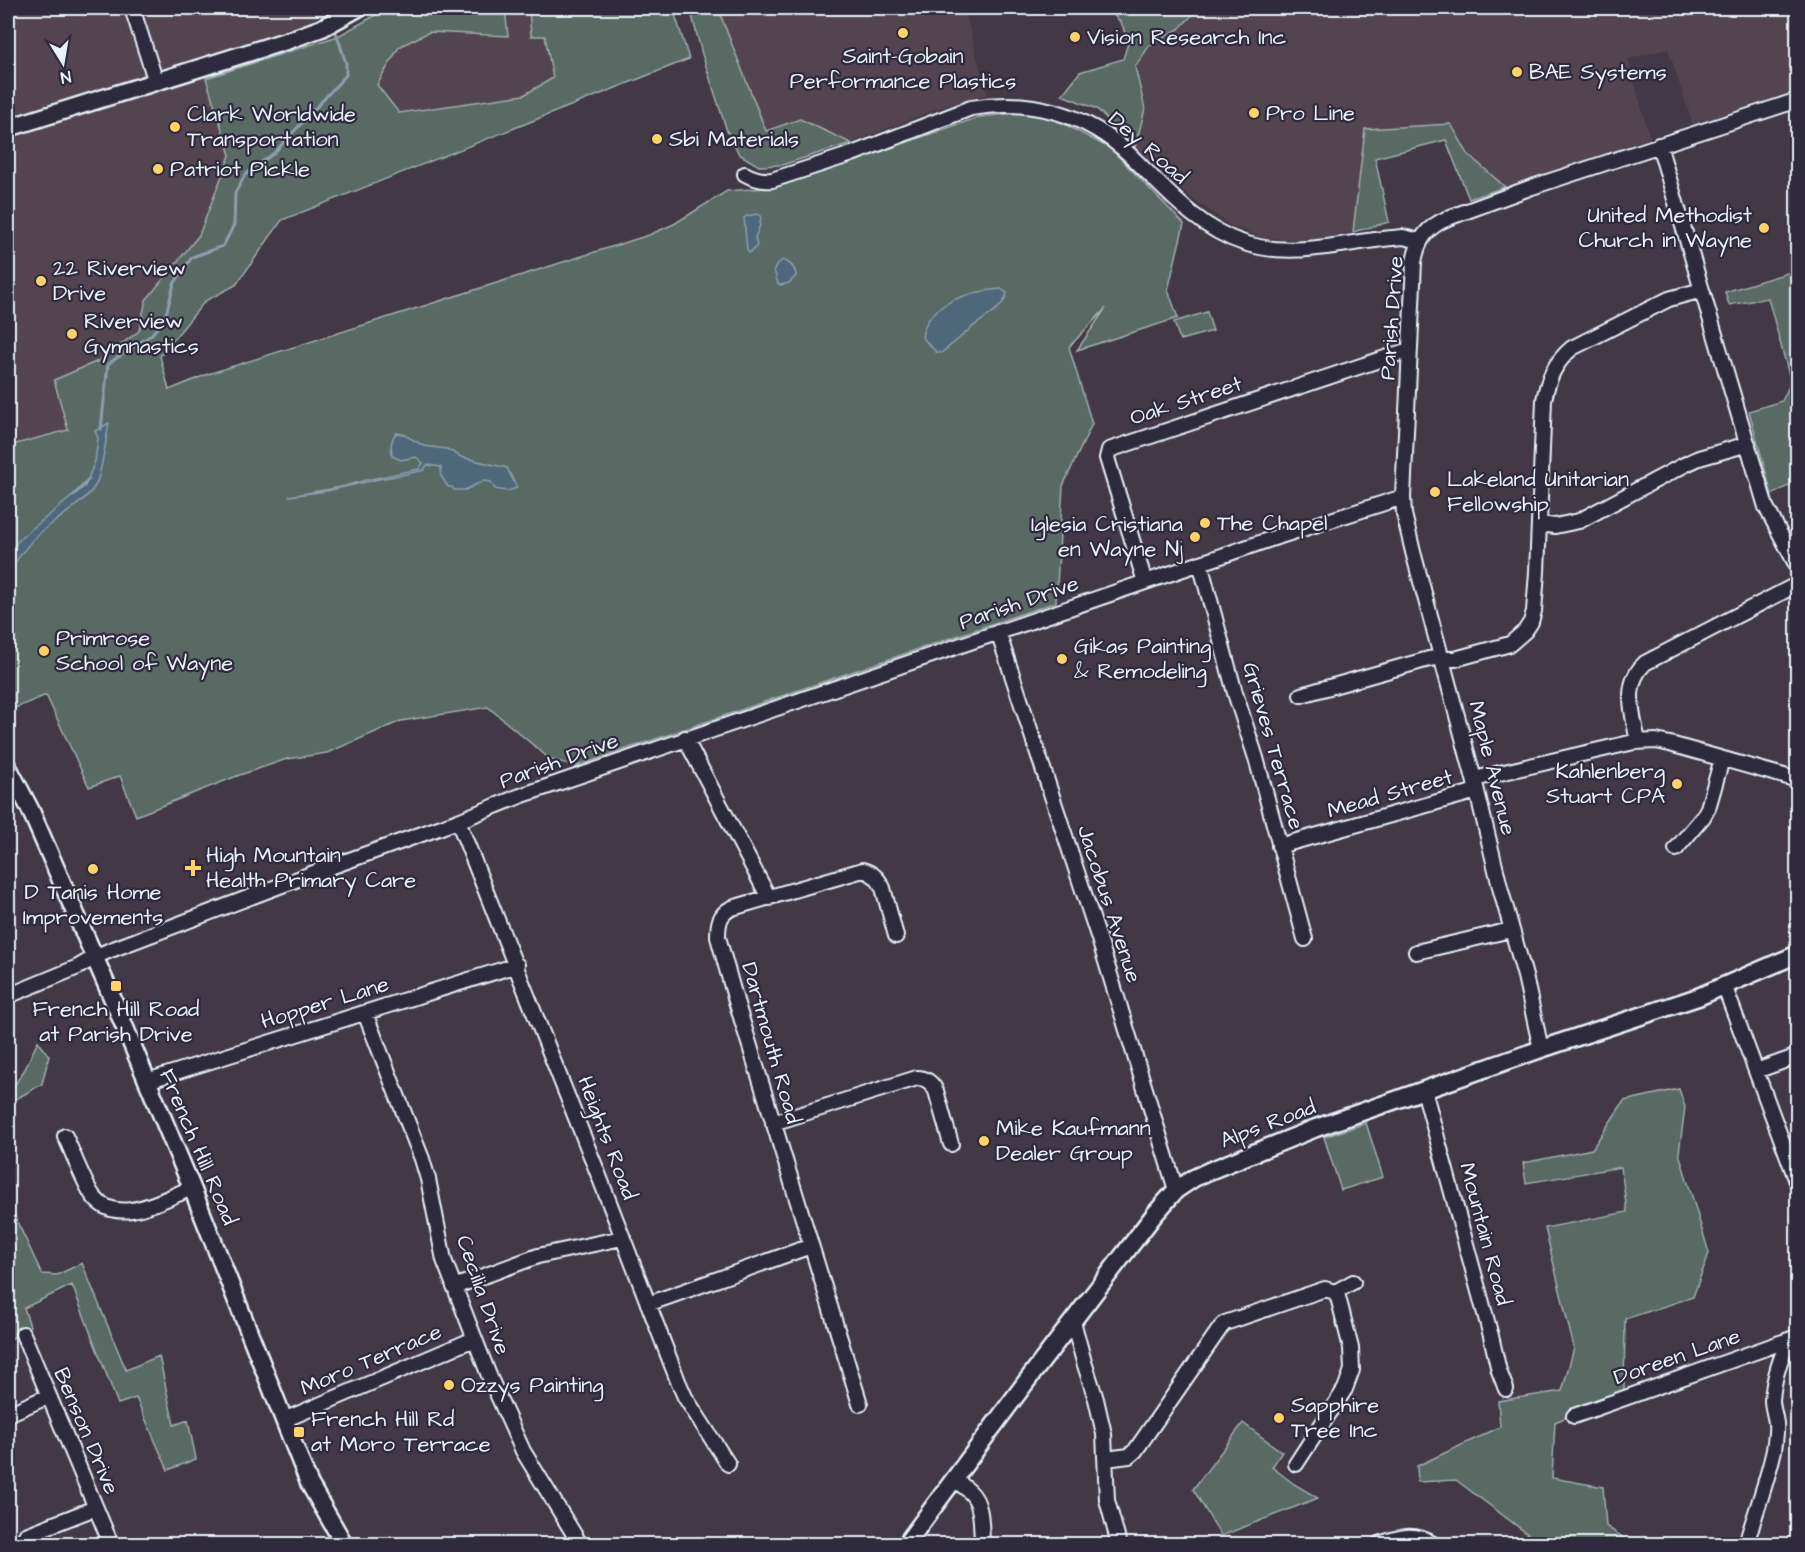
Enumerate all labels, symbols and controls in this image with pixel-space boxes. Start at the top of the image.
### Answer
place label: Vision Research Inc [1087,22,1286,53]
marker: Saint-Gobain Performance Plastics [896,26,910,40]
marker: Vision Research Inc [1068,30,1082,44]
north arrow [33,33,93,93]
place label: Saint-Gobain Performance Plastics [790,41,1016,97]
place label: BAE Systems [1529,57,1667,89]
text: N [59,65,73,88]
marker: BAE Systems [1510,65,1524,79]
place label: Pro Line [1266,98,1355,129]
place label: Clark Worldwide Transportation [187,99,356,155]
street label: Dey Road [1100,104,1195,192]
marker: Pro Line [1247,106,1261,120]
marker: Clark Worldwide Transportation [168,120,182,134]
place label: Sbi Materials [669,124,799,155]
marker: Sbi Materials [650,132,664,146]
place label: Patriot Pickle [170,154,310,185]
marker: Patriot Pickle [151,162,165,176]
place label: United Methodist Church in Wayne [1579,200,1752,257]
marker: United Methodist Church in Wayne [1757,221,1771,235]
place label: 22 Riverview Drive [53,253,186,309]
street label: Parish Drive [1372,255,1412,381]
marker: 22 Riverview Drive [34,274,48,288]
place label: Riverview Gymnastics [84,306,199,363]
marker: Riverview Gymnastics [65,327,79,341]
street label: Oak Street [1126,368,1246,434]
place label: Lakeland Unitarian Fellowship [1447,464,1629,520]
marker: Lakeland Unitarian Fellowship [1428,485,1442,499]
place label: The Chapel [1217,508,1328,539]
place label: Iglesia Cristiana en Wayne Nj [1031,509,1183,566]
marker: The Chapel [1198,516,1212,530]
marker: Iglesia Cristiana en Wayne Nj [1188,530,1202,544]
street label: Parish Drive [955,568,1083,638]
place label: Primrose School of Wayne [56,623,233,680]
place label: Gikas Painting & Remodeling [1074,631,1211,688]
marker: Primrose School of Wayne [37,644,51,658]
marker: Gikas Painting & Remodeling [1055,652,1069,666]
street label: Grieves Terrace [1234,659,1312,833]
street label: Maple Avenue [1460,698,1524,838]
street label: Parish Drive [495,725,623,797]
place label: Kahlenberg Stuart CPA [1546,756,1665,812]
street label: Mead Street [1324,761,1456,827]
marker: Kahlenberg Stuart CPA [1670,777,1684,791]
street label: Jacobus Avenue [1069,821,1149,987]
place label: High Mountain Health Primary Care [206,840,416,897]
marker: High Mountain Health Primary Care [184,859,202,877]
marker: D Tanis Home Improvements [86,862,100,876]
place label: D Tanis Home Improvements [23,877,163,933]
street label: Dartmouth Road [733,959,809,1127]
street label: Hopper Lane [257,969,393,1037]
marker: French Hill Road at Parish Drive [109,979,123,993]
place label: French Hill Road at Parish Drive [33,994,199,1050]
street label: French Hill Road [151,1064,245,1230]
street label: Heights Road [568,1072,645,1205]
street label: Alps Road [1216,1092,1320,1156]
place label: Mike Kaufmann Dealer Group [996,1113,1151,1169]
marker: Mike Kaufmann Dealer Group [977,1134,991,1148]
street label: Mountain Road [1451,1159,1519,1309]
street label: Cecilia Drive [448,1231,518,1359]
street label: Moro Terrace [296,1316,447,1404]
street label: Doreen Lane [1610,1321,1744,1393]
street label: Benson Drive [45,1363,127,1499]
place label: Ozzys Painting [461,1370,604,1402]
marker: Ozzys Painting [442,1378,456,1392]
place label: Sapphire Tree Inc [1291,1390,1379,1446]
place label: French Hill Rd at Moro Terrace [311,1404,491,1460]
marker: Sapphire Tree Inc [1272,1411,1286,1425]
marker: French Hill Rd at Moro Terrace [292,1425,306,1439]

